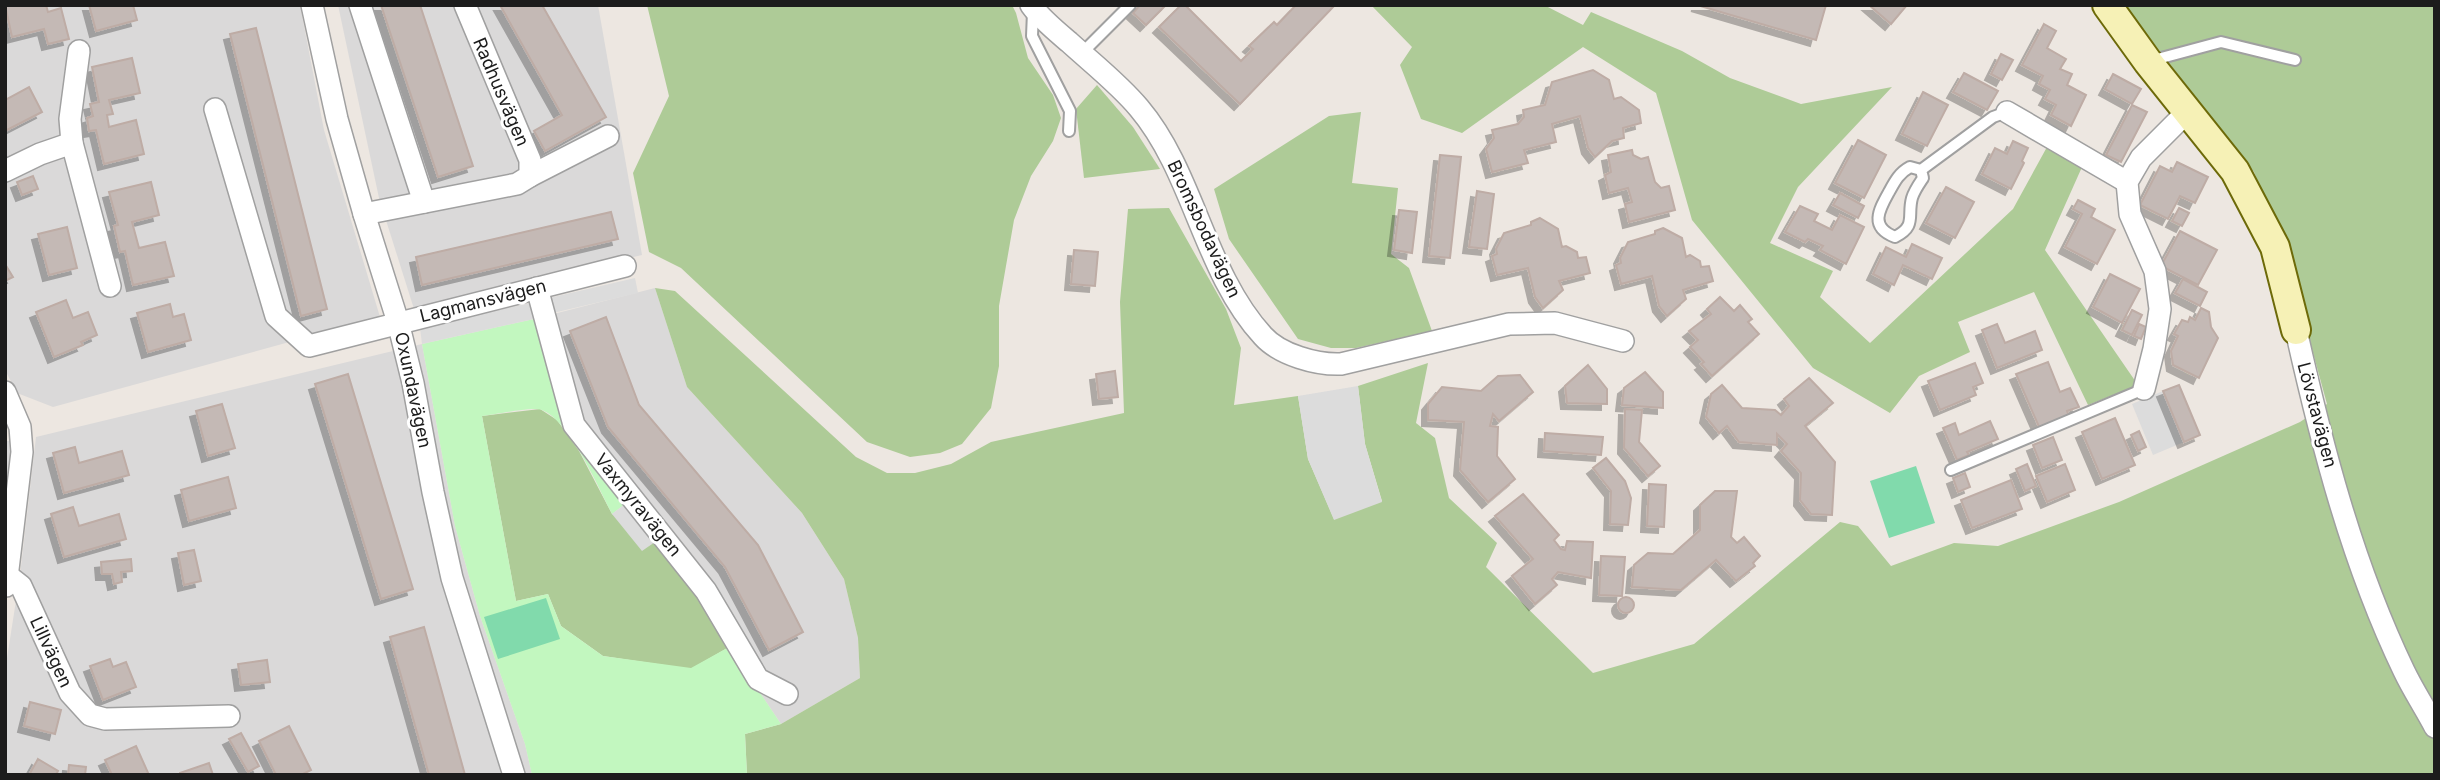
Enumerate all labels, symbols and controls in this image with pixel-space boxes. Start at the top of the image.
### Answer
street label: Radhusvägen [469,34,534,149]
street label: Bromsbodavägen [1163,157,1246,301]
street label: Lagmansvägen [417,275,548,326]
street label: Oxundavägen [391,330,436,450]
street label: Lövstavägen [2293,360,2342,470]
street label: Vaxmyravägen [591,449,686,560]
street label: Lillvägen [26,613,77,691]

